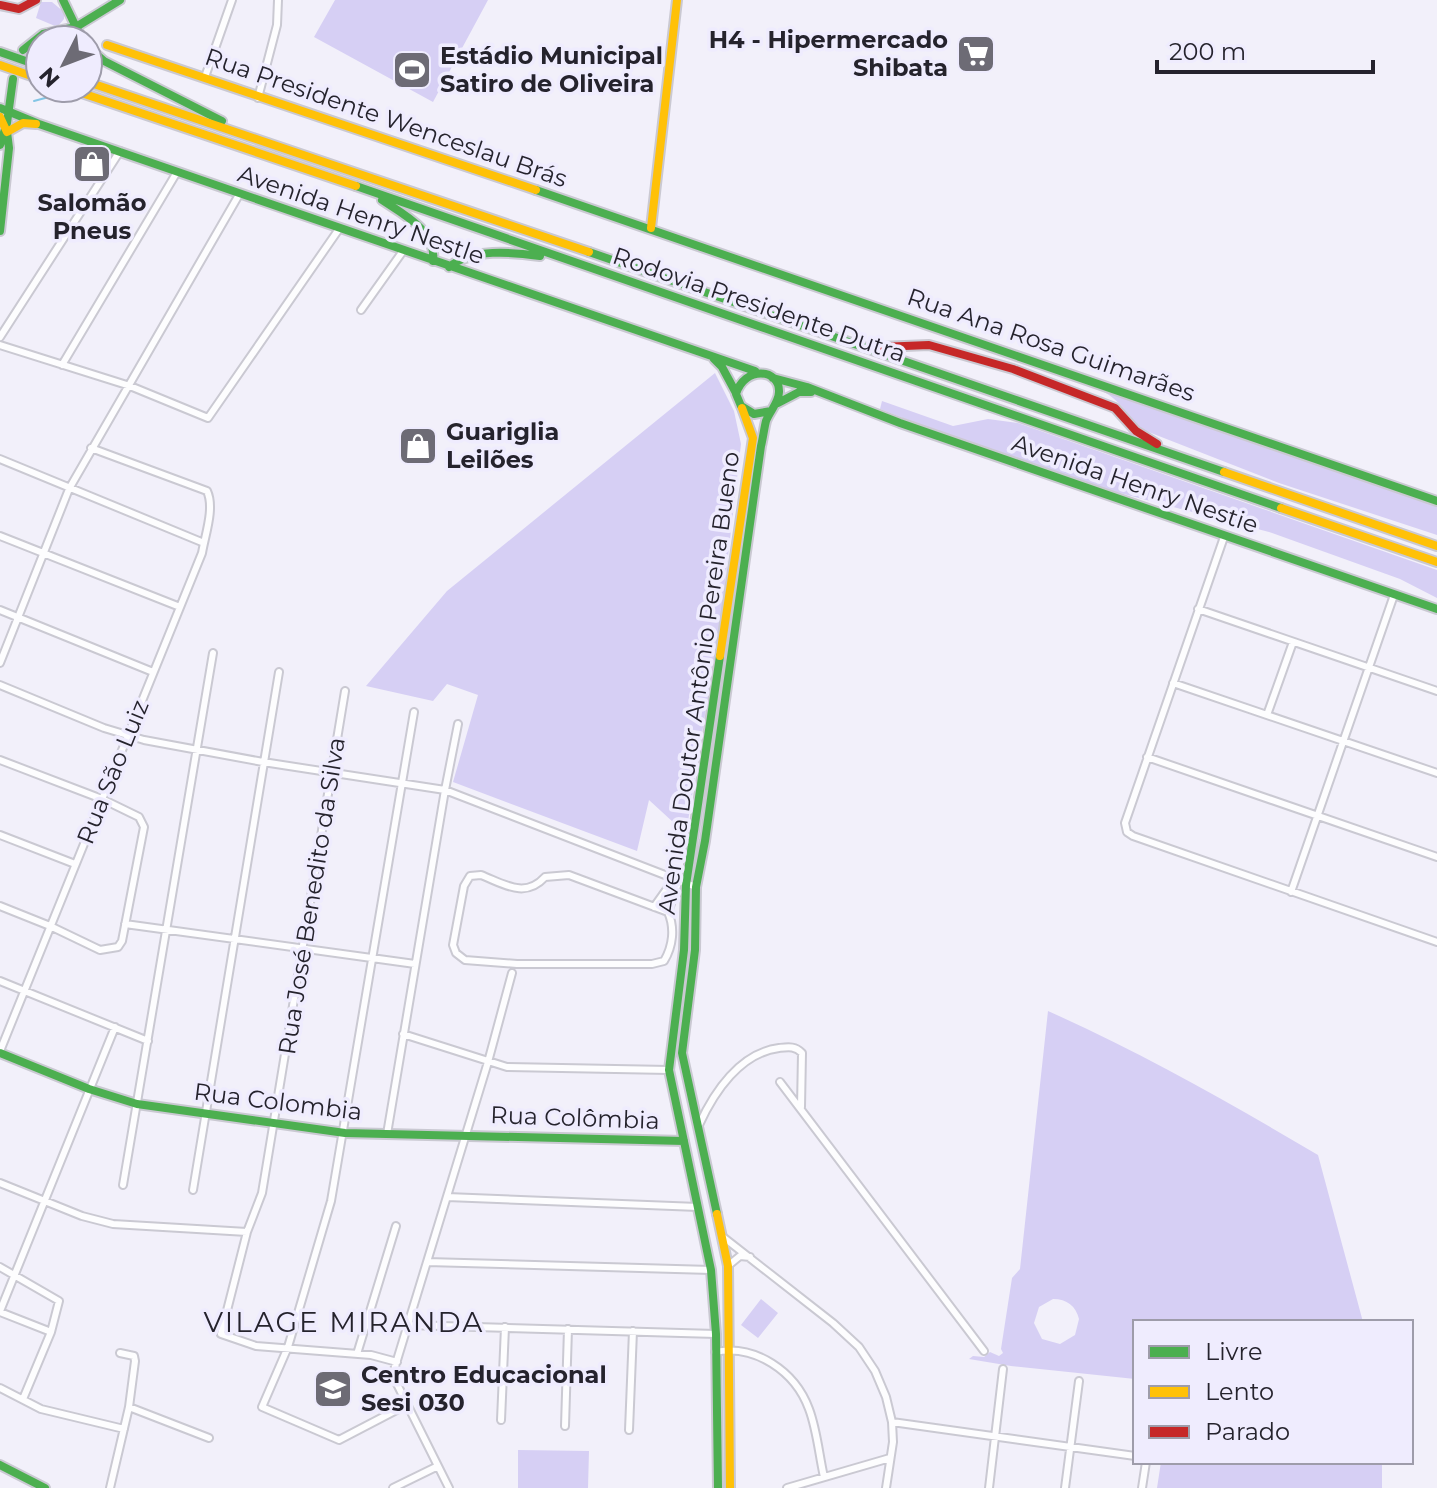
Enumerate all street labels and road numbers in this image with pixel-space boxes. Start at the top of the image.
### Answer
street label: Rua Presidente Wenceslau Brás [201,42,571,193]
street label: Avenida Henry Nestle [234,159,488,270]
street label: Rodovia Presidente Dutra [609,241,909,368]
street label: Rua Ana Rosa Guimarães [904,282,1199,407]
street label: Avenida Henry Nestie [1008,428,1262,539]
street label: Avenida Doutor Antônio Pereira Bueno [652,450,745,916]
street label: Rua São Luiz [70,695,155,848]
street label: Rua José Benedito da Silva [272,735,351,1057]
street label: Rua Colombia [192,1077,364,1126]
street label: Rua Colômbia [490,1100,660,1135]

